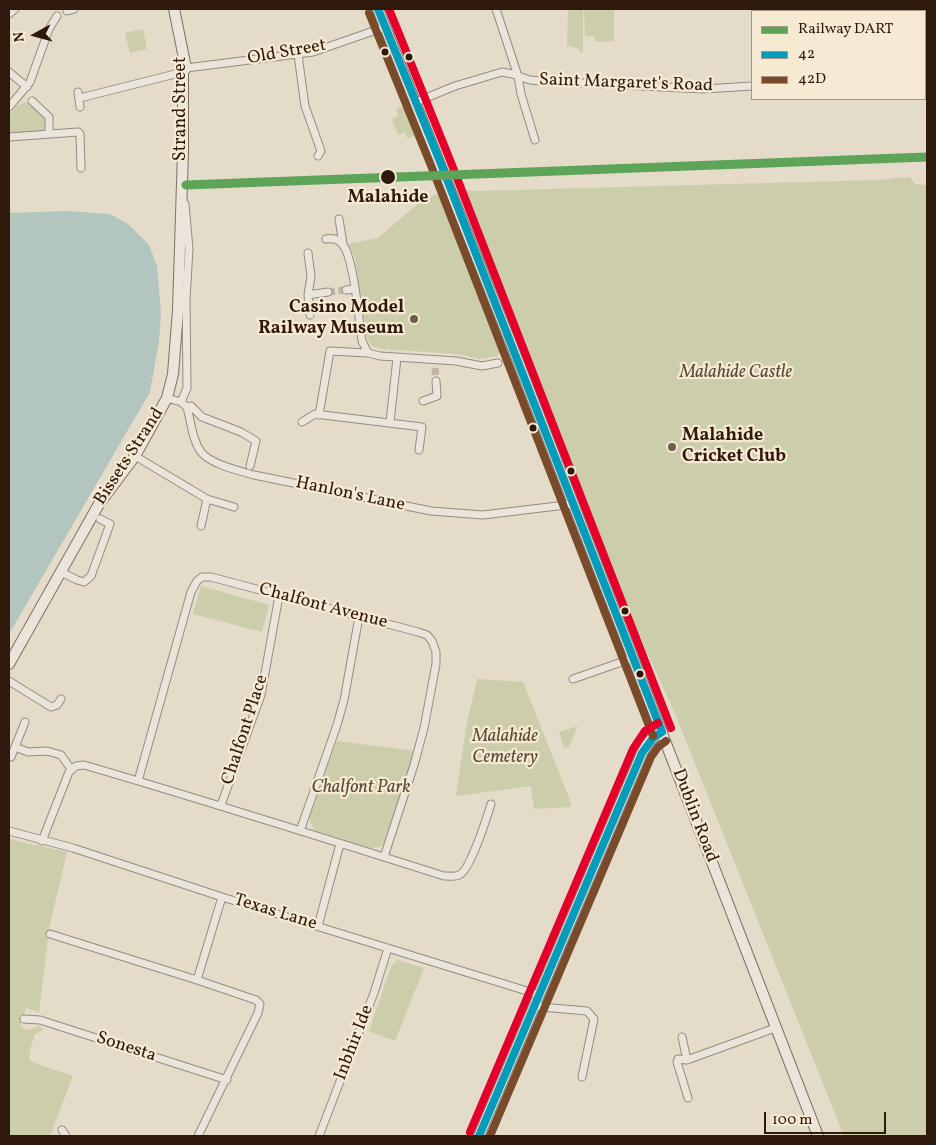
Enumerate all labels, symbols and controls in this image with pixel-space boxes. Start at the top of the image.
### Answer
north arrow [10,10,60,60]
legend [751,10,926,100]
text: Railway DART [798,19,893,40]
text: N [10,31,30,43]
street label: Old Street [246,35,328,71]
text: 42 [798,44,815,65]
unlabelled marker [380,47,390,57]
unlabelled marker [404,52,414,62]
street label: Strand Street [171,57,193,161]
text: 42D [798,69,826,90]
street label: Saint Margaret's Road [539,70,713,98]
marker: Malahide [379,168,397,186]
place label: Malahide [347,188,429,210]
place label: Casino Model Railway Museum [258,298,404,340]
marker: Casino Model Railway Museum [408,313,420,325]
park label: Malahide Castle [680,363,792,385]
street label: Bissets Strand [90,404,170,510]
unlabelled marker [528,423,538,433]
place label: Malahide Cricket Club [682,426,786,468]
marker: Malahide Cricket Club [666,441,678,453]
unlabelled marker [566,466,576,476]
street label: Hanlon's Lane [293,473,407,517]
street label: Chalfont Avenue [256,579,390,635]
unlabelled marker [620,606,630,616]
unlabelled marker [635,669,645,679]
street label: Chalfont Place [218,672,274,788]
park label: Malahide Cemetery [472,727,538,770]
street label: Dublin Road [666,766,722,866]
park label: Chalfont Park [311,778,411,800]
street label: Texas Lane [231,890,319,936]
street label: Inbhir Ide [331,1002,379,1084]
street label: Sonesta [93,1028,159,1068]
scale bar [766,1102,888,1134]
text: 100 m [772,1110,812,1131]

